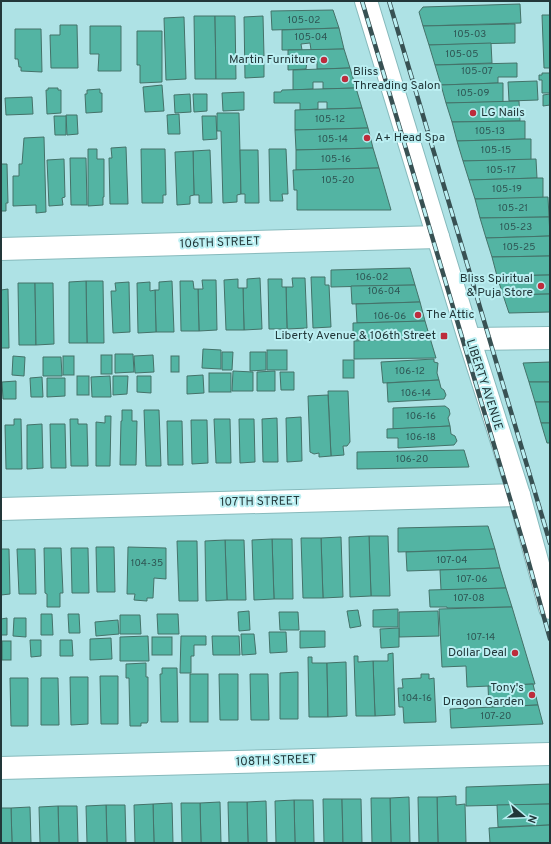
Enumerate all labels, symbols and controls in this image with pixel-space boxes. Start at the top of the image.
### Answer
house number: 105-02 [288,14,320,27]
house number: 105-03 [454,28,486,41]
house number: 105-04 [295,31,327,44]
house number: 105-05 [446,48,478,61]
place label: Martin Furniture [229,52,316,68]
marker: Martin Furniture [319,55,329,65]
place label: Bliss Threading Salon [353,64,441,94]
house number: 105-07 [461,65,493,78]
marker: Bliss Threading Salon [340,74,350,84]
house number: 105-09 [457,87,489,100]
place label: LG Nails [481,105,525,121]
marker: LG Nails [468,108,478,118]
house number: 105-12 [315,113,345,126]
house number: 105-13 [475,125,505,138]
place label: A+ Head Spa [375,130,445,146]
house number: 105-14 [318,133,348,146]
marker: A+ Head Spa [362,133,372,143]
house number: 105-15 [481,144,511,157]
house number: 105-16 [321,153,351,166]
house number: 105-17 [486,164,516,177]
house number: 105-20 [322,174,354,187]
house number: 105-19 [492,183,522,196]
house number: 105-21 [498,202,528,215]
house number: 105-23 [500,221,532,234]
street label: 106TH STREET [180,234,260,252]
house number: 105-25 [503,241,535,254]
house number: 106-02 [356,271,388,284]
place label: Bliss Spiritual & Puja Store [460,271,533,301]
marker: Bliss Spiritual & Puja Store [536,281,546,291]
house number: 106-04 [368,285,400,298]
place label: The Attic [426,307,474,323]
house number: 106-06 [374,310,406,323]
marker: The Attic [413,310,423,320]
place label: Liberty Avenue & 106th Street [275,328,436,344]
marker: Liberty Avenue & 106th Street [439,331,449,341]
street label: LIBERTY AVENUE [462,337,506,433]
house number: 106-12 [395,365,425,378]
house number: 106-14 [401,387,431,400]
house number: 106-16 [406,410,436,423]
house number: 106-18 [406,431,436,444]
house number: 106-20 [396,453,428,466]
street label: 107TH STREET [220,493,300,511]
house number: 107-04 [436,554,468,567]
house number: 104-35 [131,557,163,570]
house number: 107-06 [457,573,488,586]
house number: 107-08 [453,592,485,605]
house number: 107-14 [467,631,495,644]
place label: Dollar Deal [448,645,507,661]
marker: Dollar Deal [510,648,520,658]
place label: Tony's Dragon Garden [443,680,524,710]
marker: Tony's Dragon Garden [527,690,537,700]
house number: 104-16 [402,692,432,705]
house number: 107-20 [480,710,512,723]
street label: 108TH STREET [235,752,317,770]
north arrow [503,796,543,836]
text: N [524,813,539,825]

